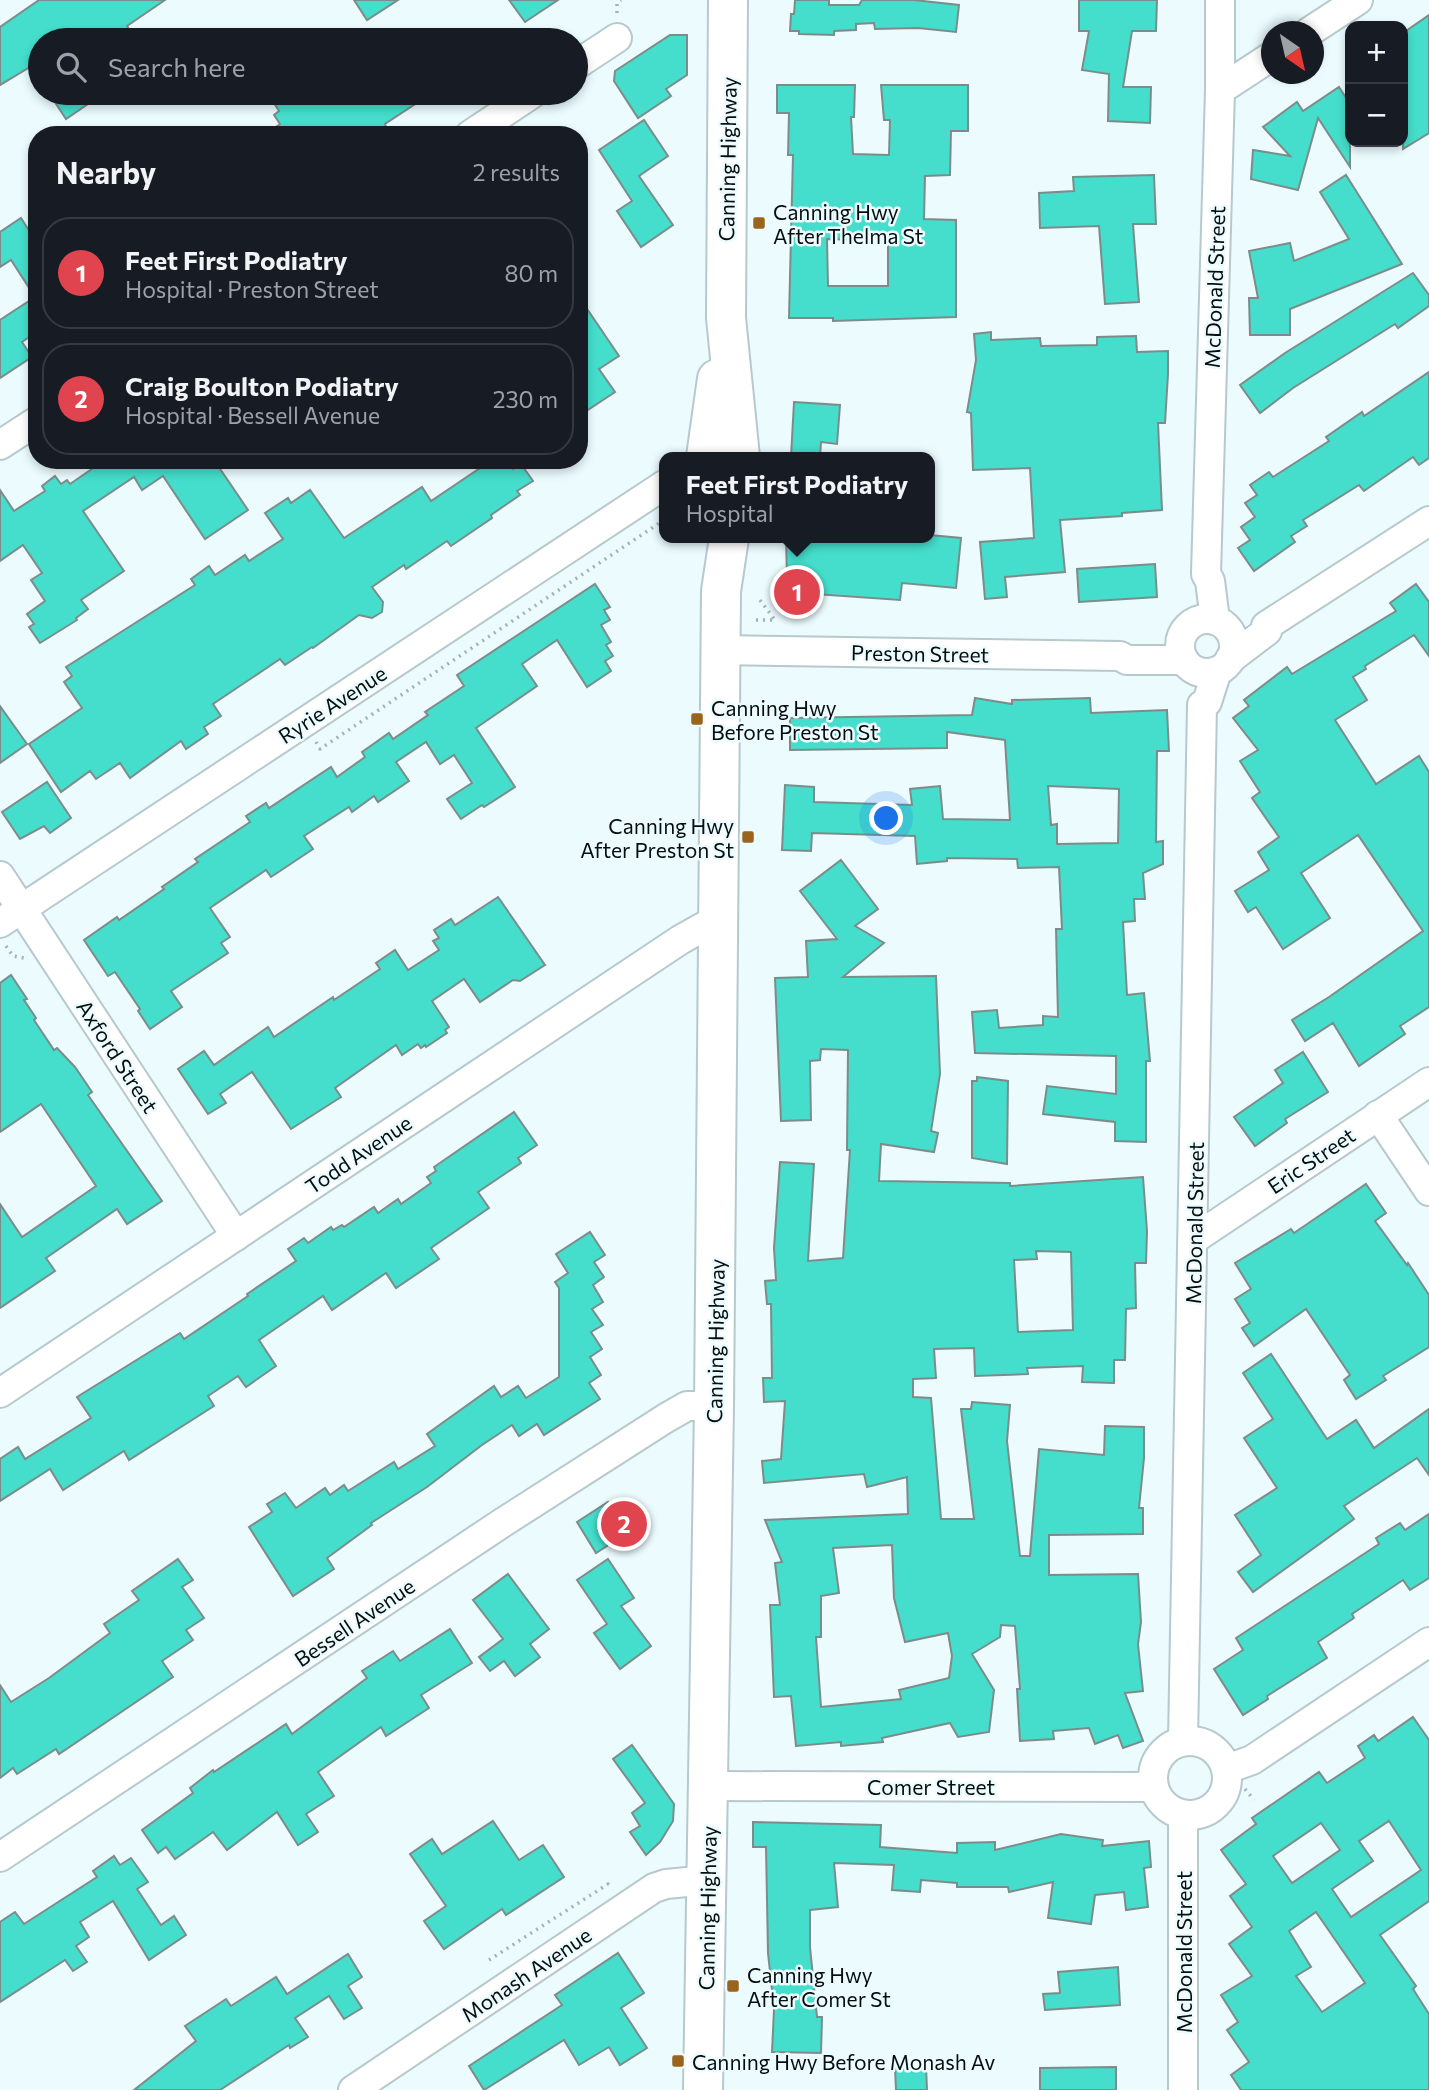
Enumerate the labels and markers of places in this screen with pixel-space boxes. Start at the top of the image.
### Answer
place label: Canning Hwy After Thelma St [773,199,923,248]
marker: Canning Hwy After Thelma St [751,215,767,231]
pin: 1 [774,566,820,618]
place label: Canning Hwy Before Preston St [711,695,879,744]
marker: Canning Hwy Before Preston St [689,711,705,727]
place label: Canning Hwy After Preston St [580,813,734,862]
marker: Canning Hwy After Preston St [740,829,756,845]
pin: 2 [601,1498,647,1550]
place label: Canning Hwy After Comer St [747,1962,891,2011]
marker: Canning Hwy After Comer St [725,1978,741,1994]
place label: Canning Hwy Before Monash Av [692,2049,996,2074]
marker: Canning Hwy Before Monash Av [670,2053,686,2069]

